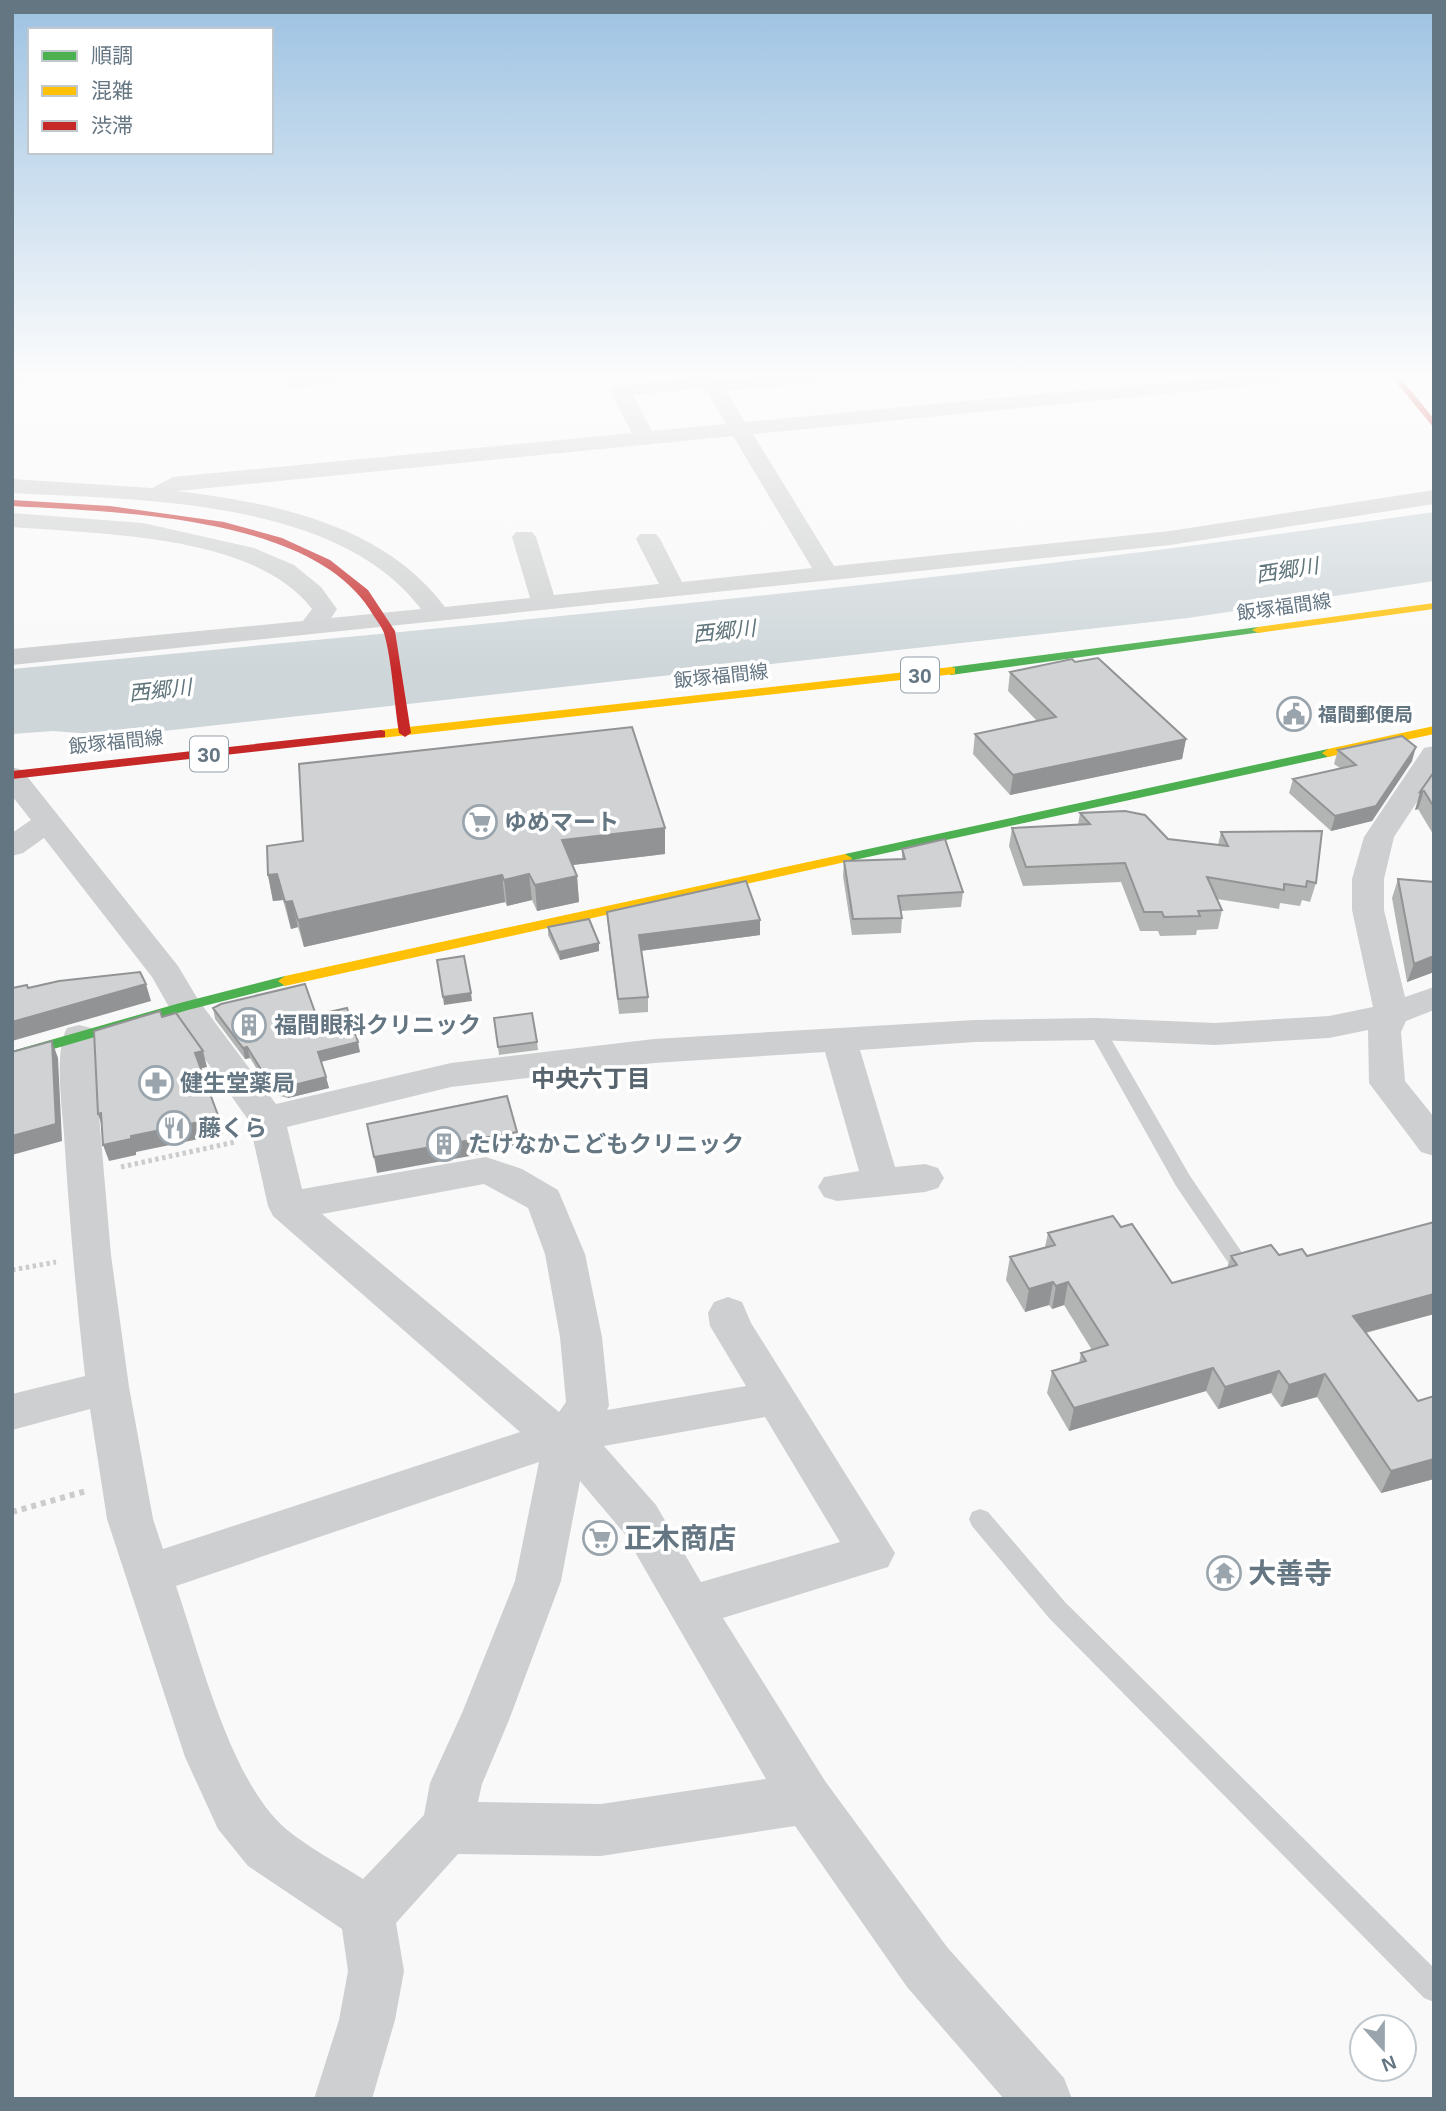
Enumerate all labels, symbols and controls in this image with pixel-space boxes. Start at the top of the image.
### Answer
legend [28,28,273,154]
text: 順調 [91,44,133,67]
text: 混雑 [91,79,133,102]
text: 渋滞 [91,114,133,137]
water label: 西郷川 [1254,553,1322,586]
street label: 飯塚福間線 [1235,590,1333,624]
water label: 西郷川 [691,616,759,646]
road number: 30 [901,658,939,692]
street label: 飯塚福間線 [673,661,769,691]
water label: 西郷川 [127,675,195,705]
public building icon: 福間郵便局 [1275,695,1313,733]
place label: 福間郵便局 [1318,704,1413,725]
street label: 飯塚福間線 [68,727,164,757]
road number: 30 [190,736,228,772]
supermarket icon: ゆめマート [461,803,499,841]
place label: ゆめマート [504,809,619,835]
building icon: 福間眼科クリニック [230,1006,268,1044]
place label: 福間眼科クリニック [274,1012,481,1038]
pharmacy icon: 健生堂薬局 [137,1064,175,1102]
district label: 中央六丁目 [531,1065,651,1092]
place label: 健生堂薬局 [180,1070,295,1096]
restaurant icon: 藤くら [155,1109,193,1147]
place label: 藤くら [198,1115,267,1141]
building icon: たけなかこどもクリニック [425,1125,463,1163]
place label: たけなかこどもクリニック [468,1131,744,1157]
supermarket icon: 正木商店 [581,1519,619,1557]
place label: 正木商店 [624,1523,736,1554]
temple icon: 大善寺 [1205,1554,1243,1592]
place label: 大善寺 [1248,1558,1332,1589]
north arrow [1348,2013,1418,2083]
text: N [1379,2051,1399,2076]

